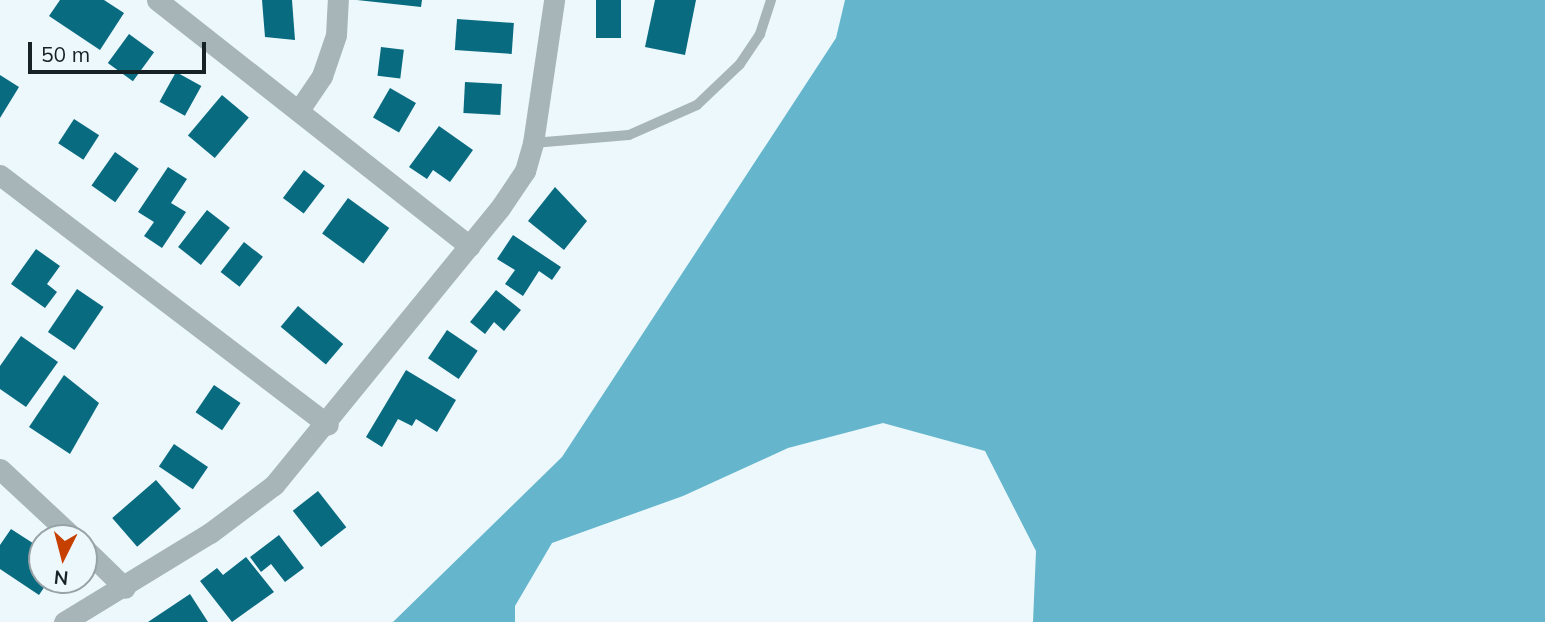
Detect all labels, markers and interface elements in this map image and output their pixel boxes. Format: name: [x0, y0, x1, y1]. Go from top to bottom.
scale bar: [32, 28, 210, 72]
text: 50 m: [41, 41, 90, 67]
north arrow: [28, 524, 98, 594]
text: N: [53, 565, 69, 591]

